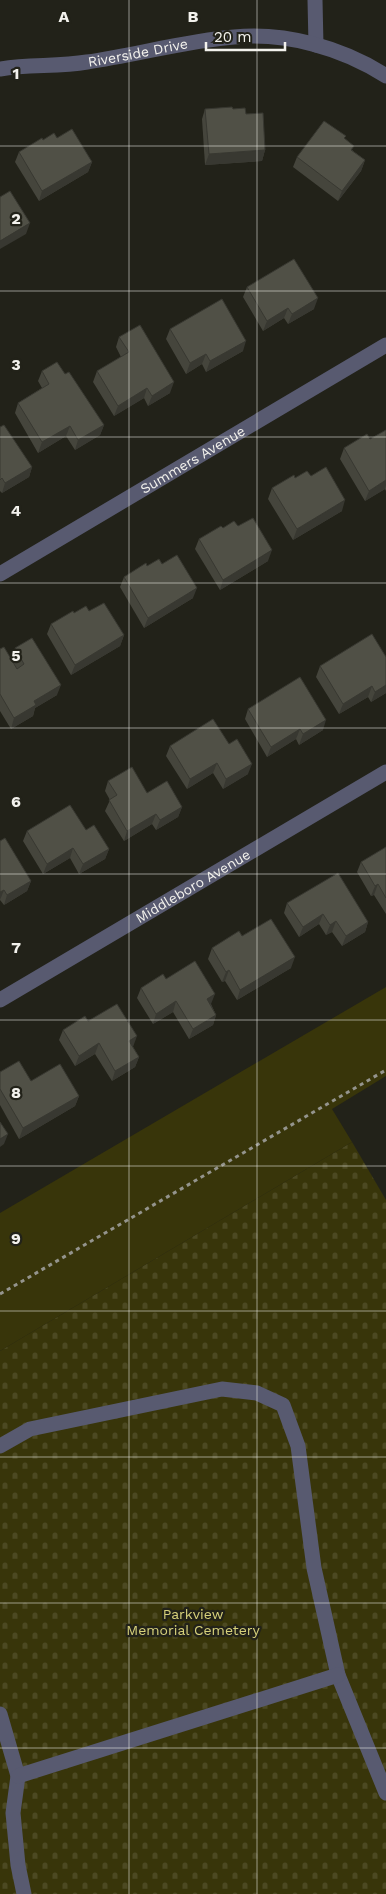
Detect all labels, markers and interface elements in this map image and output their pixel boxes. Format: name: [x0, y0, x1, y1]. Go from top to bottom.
text: A: [59, 7, 70, 26]
text: B: [188, 7, 199, 26]
scale bar: [206, 20, 285, 52]
text: 20 m: [214, 28, 252, 46]
street label: Riverside Drive: [87, 35, 189, 70]
text: 1: [13, 64, 19, 83]
text: 2: [11, 209, 21, 228]
text: 3: [11, 355, 21, 374]
street label: Summers Avenue: [137, 423, 248, 497]
text: 4: [11, 501, 21, 520]
text: 5: [11, 646, 21, 665]
text: 6: [11, 792, 21, 811]
street label: Middleboro Avenue: [133, 846, 253, 926]
text: 7: [11, 938, 21, 957]
text: 8: [11, 1083, 21, 1102]
text: 9: [11, 1229, 21, 1248]
park label: Parkview Memorial Cemetery: [126, 1606, 260, 1638]

